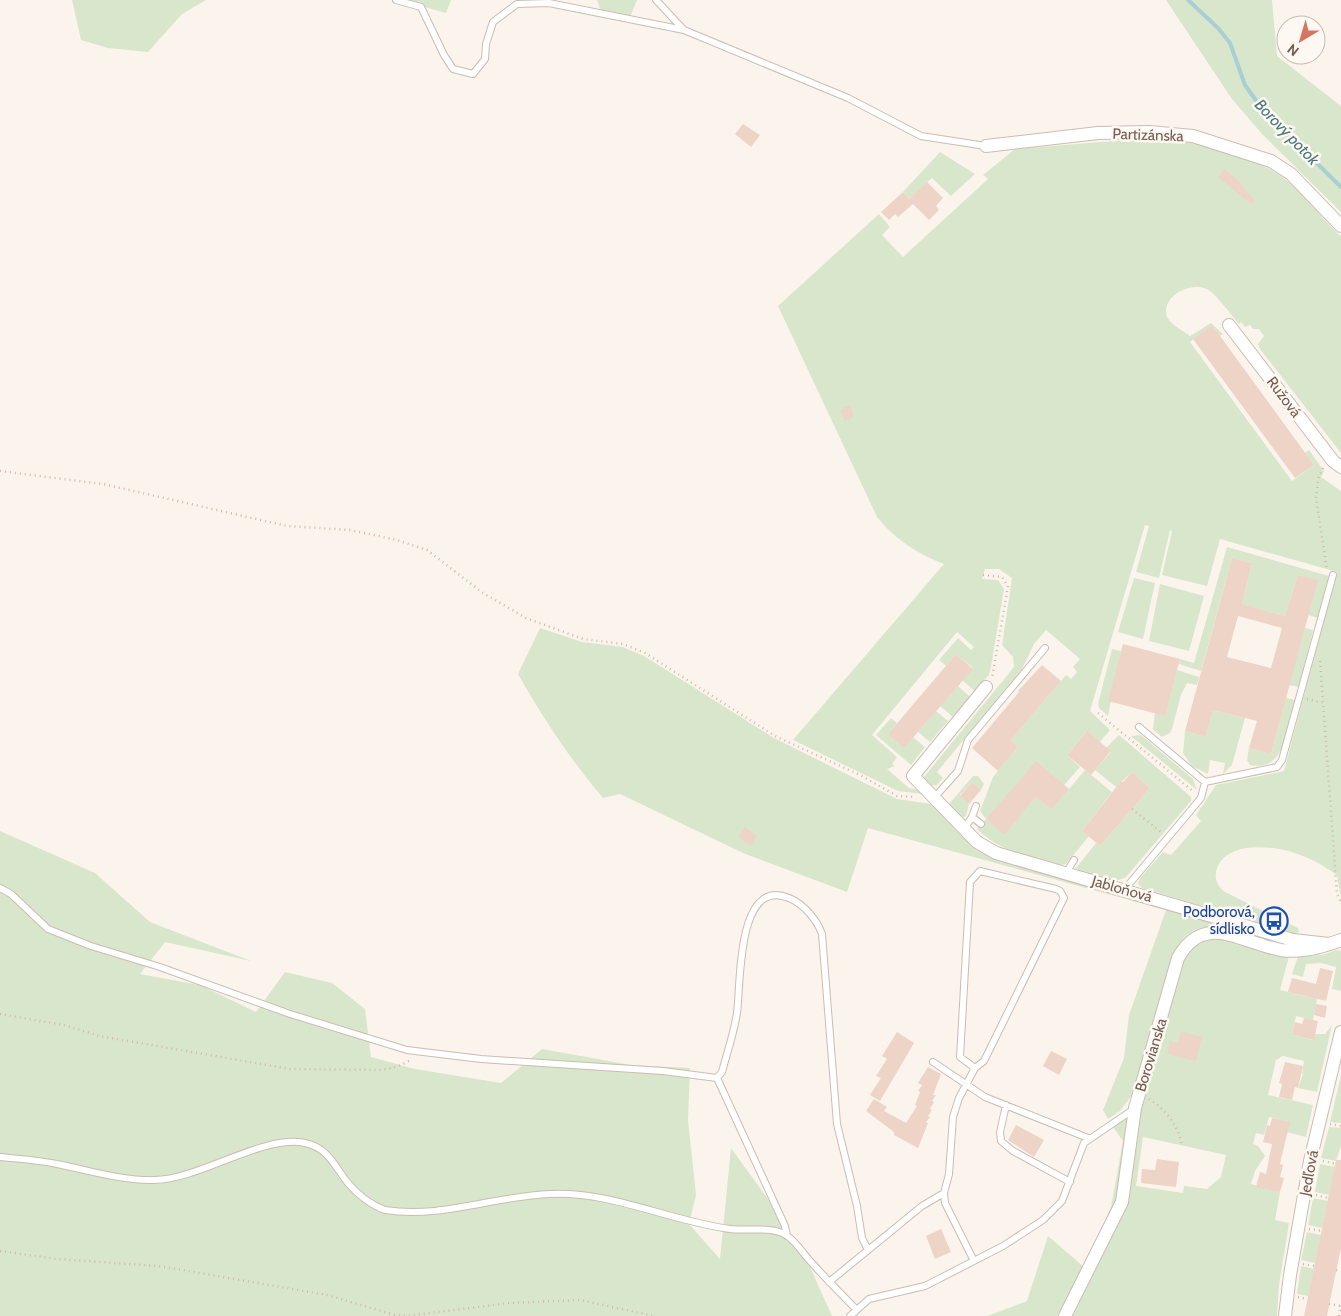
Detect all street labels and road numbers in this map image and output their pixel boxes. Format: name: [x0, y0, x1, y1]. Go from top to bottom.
street label: Partizánska: [1112, 125, 1185, 145]
street label: Ružová: [1263, 373, 1306, 422]
street label: Jabloňová: [1089, 872, 1155, 906]
street label: Borovianska: [1131, 1015, 1171, 1094]
street label: Jedľová: [1296, 1148, 1322, 1198]

